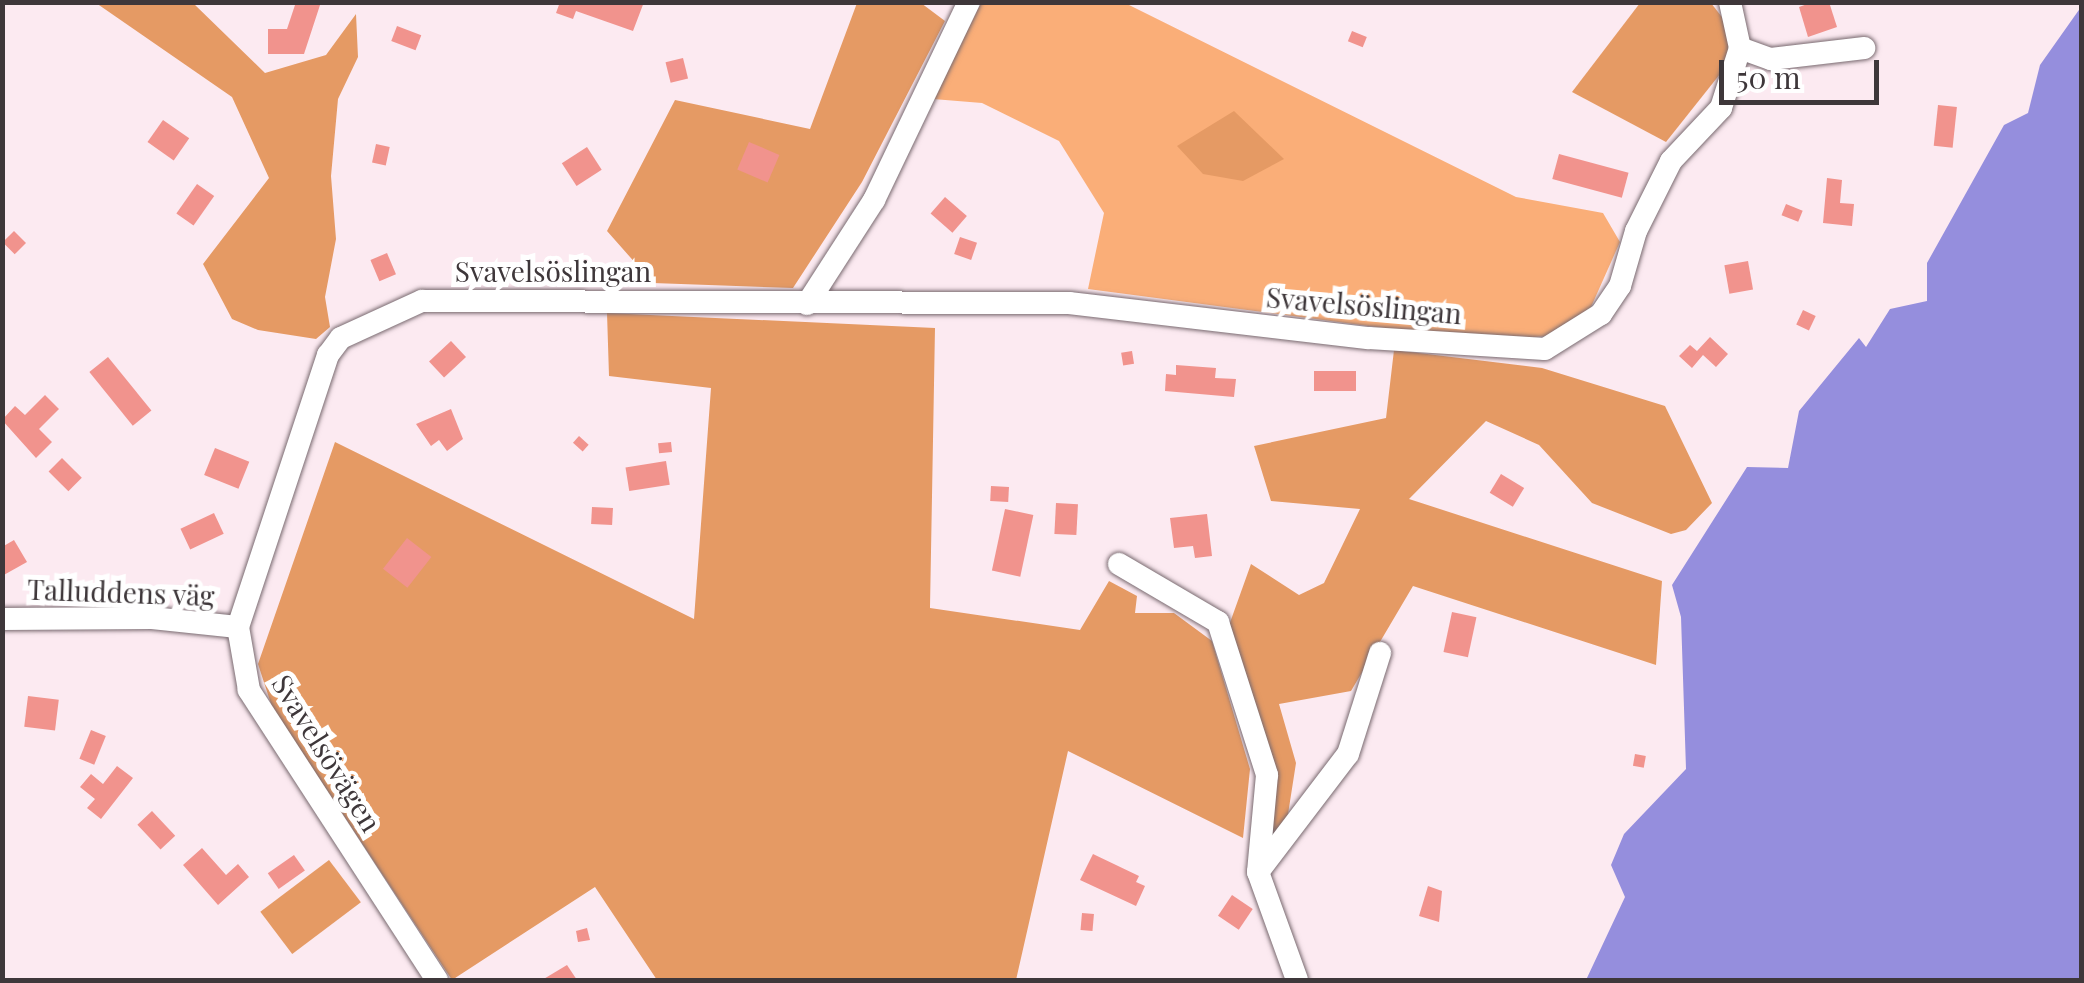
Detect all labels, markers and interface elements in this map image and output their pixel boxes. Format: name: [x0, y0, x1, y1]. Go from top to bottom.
scale bar: [1724, 40, 1884, 102]
text: 50 m: [1736, 57, 1801, 97]
street label: Svavelsöslingan: [455, 254, 651, 288]
street label: Svavelsöslingan: [1265, 280, 1463, 330]
street label: Talluddens väg: [26, 572, 216, 612]
street label: Svavelsövägen: [265, 668, 389, 838]

